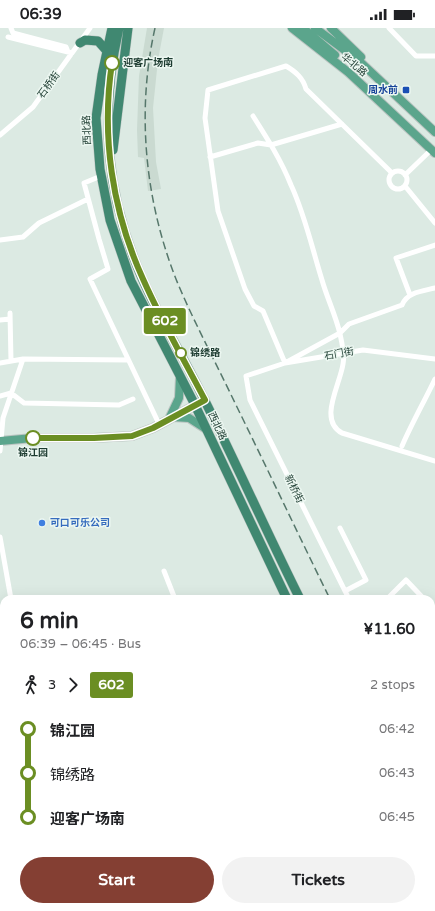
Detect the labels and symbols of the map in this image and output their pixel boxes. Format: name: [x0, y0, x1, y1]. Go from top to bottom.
street label: 华北路: [339, 51, 369, 79]
marker: 迎客广场南: [104, 55, 120, 71]
place label: 迎客广场南: [123, 57, 173, 69]
street label: 石桥街: [35, 69, 63, 101]
place label: 周水前: [368, 84, 398, 96]
marker: 周水前: [401, 85, 411, 95]
street label: 西北路: [80, 115, 94, 145]
line badge: 602: [142, 308, 188, 334]
street label: 石门街: [323, 345, 355, 363]
place label: 锦绣路: [190, 346, 221, 359]
marker: 锦绣路: [175, 347, 187, 359]
street label: 西北路: [205, 410, 229, 442]
marker: 锦江园: [25, 430, 41, 446]
place label: 锦江园: [18, 446, 48, 459]
street label: 新桥街: [282, 473, 306, 505]
place label: 可口可乐公司: [50, 517, 110, 529]
marker: 可口可乐公司: [37, 518, 47, 528]

